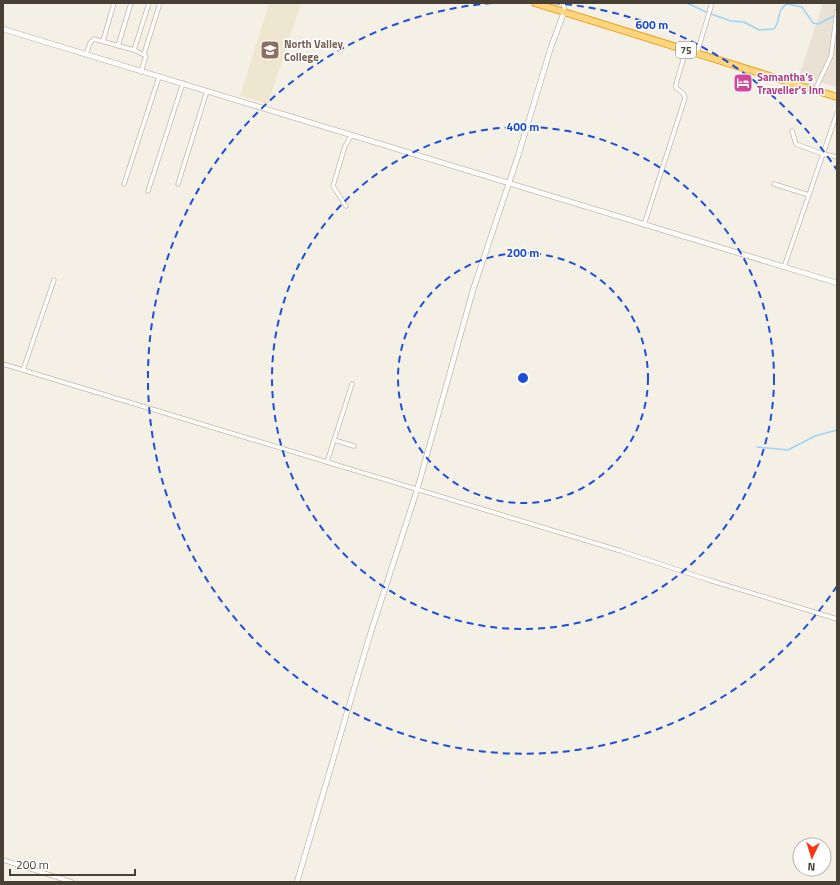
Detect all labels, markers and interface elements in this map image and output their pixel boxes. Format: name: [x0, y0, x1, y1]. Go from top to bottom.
text: 600 m: [636, 15, 668, 34]
place label: North Valley College: [284, 36, 343, 65]
school or university icon: North Valley College: [259, 39, 281, 61]
road number: 75: [676, 42, 696, 58]
place label: Samantha's Traveller's Inn: [757, 69, 824, 98]
hotel icon: Samantha's Traveller's Inn: [732, 72, 754, 94]
text: 400 m: [507, 117, 539, 136]
text: 200 m: [507, 243, 539, 262]
centre of rings: [516, 371, 530, 385]
north arrow: [792, 837, 832, 877]
scale bar: [10, 851, 135, 877]
text: 200 m: [16, 855, 49, 874]
text: N: [807, 859, 816, 875]

